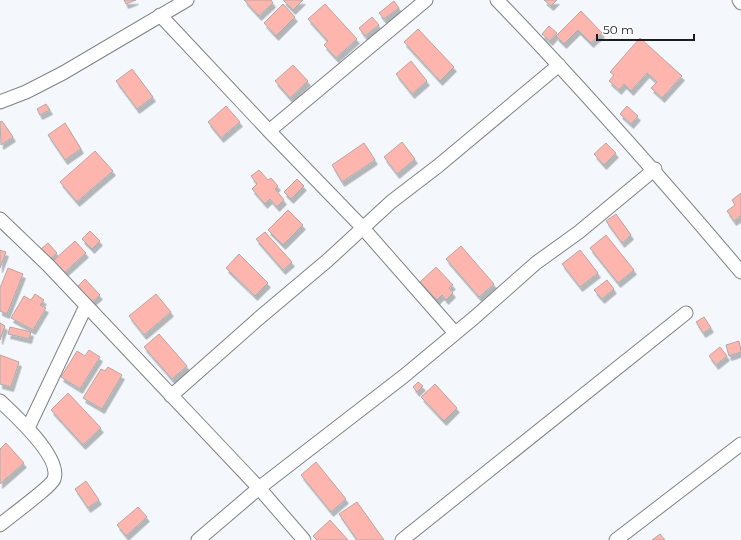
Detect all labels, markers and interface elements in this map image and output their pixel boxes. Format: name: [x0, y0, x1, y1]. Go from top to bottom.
scale bar: [597, 16, 694, 42]
text: 50 m: [603, 22, 634, 37]

